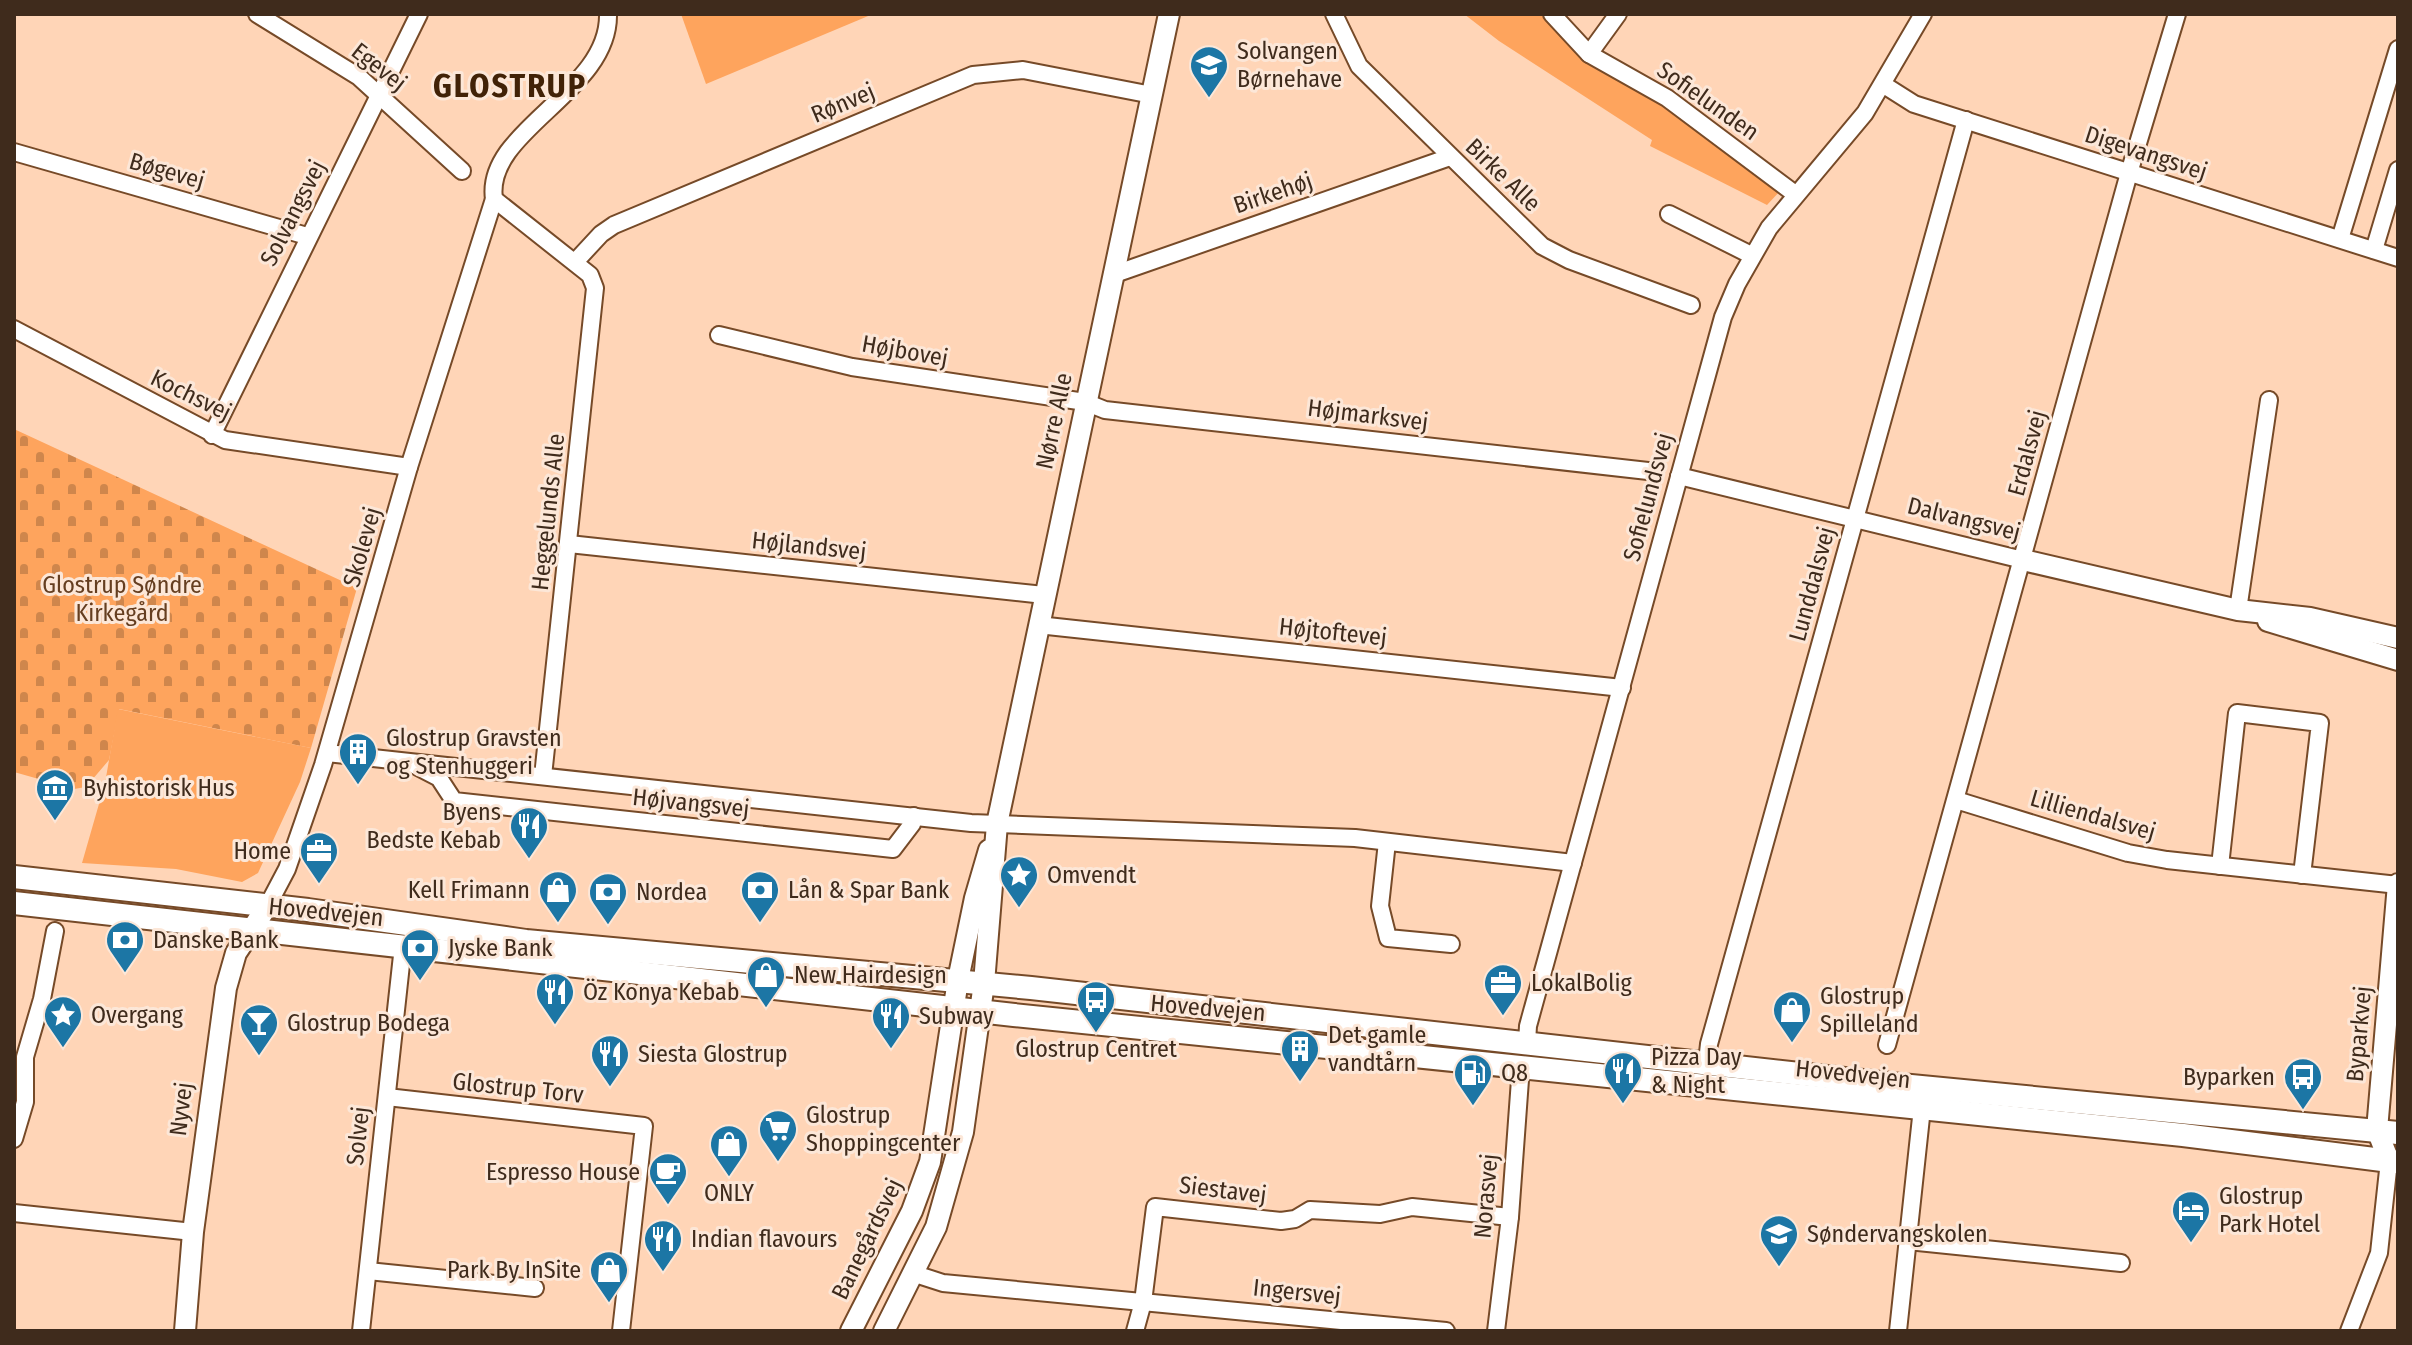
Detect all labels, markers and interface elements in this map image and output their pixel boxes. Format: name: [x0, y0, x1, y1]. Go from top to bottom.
street label: Egevej: [346, 37, 412, 97]
place label: Solvangen Børnehave: [1237, 37, 1342, 93]
school or university icon: Solvangen Børnehave: [1188, 44, 1230, 99]
street label: Sofielunden: [1652, 56, 1764, 146]
district label: GLOSTRUP: [433, 67, 587, 105]
street label: Rønvej: [807, 77, 879, 129]
street label: Digevangsvej: [2081, 120, 2211, 186]
street label: Birke Alle: [1460, 133, 1546, 217]
street label: Bøgevej: [126, 147, 208, 195]
street label: Solvangsvej: [254, 155, 332, 271]
street label: Birkehøj: [1230, 166, 1316, 220]
street label: Højbovej: [860, 330, 950, 372]
street label: Kochsvej: [146, 363, 236, 427]
street label: Nørre Alle: [1030, 370, 1078, 472]
street label: Højmarksvej: [1306, 394, 1430, 436]
street label: Erdalsvej: [2002, 407, 2052, 499]
street label: Sofielundsvej: [1617, 430, 1679, 564]
street label: Heggelunds Alle: [526, 432, 570, 592]
street label: Dalvangsvej: [1905, 491, 2023, 547]
street label: Skolevej: [337, 504, 387, 590]
street label: Lunddalsvej: [1783, 524, 1841, 644]
street label: Højlandsvej: [750, 526, 868, 566]
park label: Glostrup Søndre Kirkegård: [42, 571, 202, 627]
street label: Højtoftevej: [1278, 612, 1388, 652]
place label: Glostrup Gravsten og Stenhuggeri: [386, 724, 562, 780]
building icon: Glostrup Gravsten og Stenhuggeri: [337, 731, 379, 786]
museum icon: Byhistorisk Hus: [34, 767, 76, 822]
place label: Byhistorisk Hus: [83, 774, 235, 802]
street label: Højvangsvej: [631, 783, 751, 823]
street label: Lilliendalsvej: [2027, 784, 2159, 846]
place label: Byens Bedste Kebab: [367, 798, 501, 854]
restaurant icon: Byens Bedste Kebab: [508, 805, 550, 860]
office icon: Home: [298, 830, 340, 885]
place label: Home: [234, 837, 291, 865]
place icon: Omvendt: [998, 854, 1040, 909]
place label: Omvendt: [1047, 861, 1136, 889]
shop icon: Kell Frimann: [537, 869, 579, 924]
bank icon: Lån & Spar Bank: [739, 869, 781, 924]
bank icon: Nordea: [587, 871, 629, 926]
place label: Kell Frimann: [408, 876, 530, 904]
place label: Lån & Spar Bank: [788, 876, 950, 904]
place label: Nordea: [636, 878, 707, 906]
street label: Hovedvejen: [267, 892, 385, 932]
bank icon: Danske Bank: [104, 919, 146, 974]
place label: Danske Bank: [153, 926, 279, 954]
bank icon: Jyske Bank: [399, 927, 441, 982]
place label: Jyske Bank: [448, 934, 553, 962]
shop icon: New Hairdesign: [745, 954, 787, 1009]
place label: New Hairdesign: [794, 961, 947, 989]
office icon: LokalBolig: [1482, 962, 1524, 1017]
place label: LokalBolig: [1531, 969, 1633, 997]
restaurant icon: Öz Konya Kebab: [534, 971, 576, 1026]
place label: Öz Konya Kebab: [583, 978, 739, 1006]
bus stop icon: Glostrup Centret: [1075, 979, 1117, 1034]
place label: Glostrup Spilleland: [1820, 982, 1919, 1038]
street label: Byparkvej: [2341, 985, 2377, 1083]
street label: Hovedvejen: [1149, 989, 1267, 1027]
shop icon: Glostrup Spilleland: [1771, 989, 1813, 1044]
place icon: Overgang: [42, 994, 84, 1049]
restaurant icon: Subway: [870, 995, 912, 1050]
place label: Overgang: [91, 1001, 184, 1029]
bar icon: Glostrup Bodega: [238, 1002, 280, 1057]
place label: Subway: [919, 1002, 994, 1030]
place label: Glostrup Bodega: [287, 1009, 450, 1037]
place label: Det gamle vandtårn: [1328, 1021, 1426, 1077]
building icon: Det gamle vandtårn: [1279, 1028, 1321, 1083]
restaurant icon: Siesta Glostrup: [589, 1033, 631, 1088]
place label: Glostrup Centret: [1015, 1035, 1177, 1063]
place label: Siesta Glostrup: [638, 1040, 788, 1068]
place label: Pizza Day & Night: [1651, 1043, 1742, 1099]
restaurant icon: Pizza Day & Night: [1602, 1050, 1644, 1105]
fuel station icon: Q8: [1452, 1052, 1494, 1107]
street label: Hovedvejen: [1794, 1054, 1912, 1094]
bus stop icon: Byparken: [2282, 1056, 2324, 1111]
place label: Q8: [1501, 1059, 1528, 1087]
place label: Byparken: [2183, 1063, 2275, 1091]
street label: Glostrup Torv: [451, 1067, 585, 1109]
street label: Nyvej: [164, 1081, 198, 1137]
place label: Glostrup Shoppingcenter: [806, 1101, 961, 1157]
street label: Solvej: [341, 1105, 375, 1167]
supermarket icon: Glostrup Shoppingcenter: [757, 1108, 799, 1163]
shop icon: ONLY: [708, 1123, 750, 1178]
cafe icon: Espresso House: [647, 1151, 689, 1206]
street label: Norasvej: [1468, 1153, 1504, 1239]
place label: Espresso House: [486, 1158, 640, 1186]
street label: Siestavej: [1178, 1171, 1268, 1209]
street label: Banegårdsvej: [826, 1174, 908, 1304]
place label: ONLY: [704, 1179, 754, 1207]
place label: Glostrup Park Hotel: [2219, 1182, 2320, 1238]
hotel icon: Glostrup Park Hotel: [2170, 1189, 2212, 1244]
school or university icon: Søndervangskolen: [1758, 1213, 1800, 1268]
restaurant icon: Indian flavours: [642, 1218, 684, 1273]
place label: Søndervangskolen: [1807, 1220, 1988, 1248]
place label: Indian flavours: [691, 1225, 837, 1253]
shop icon: Park By InSite: [588, 1249, 630, 1304]
place label: Park By InSite: [447, 1256, 581, 1284]
street label: Ingersvej: [1252, 1273, 1342, 1311]

